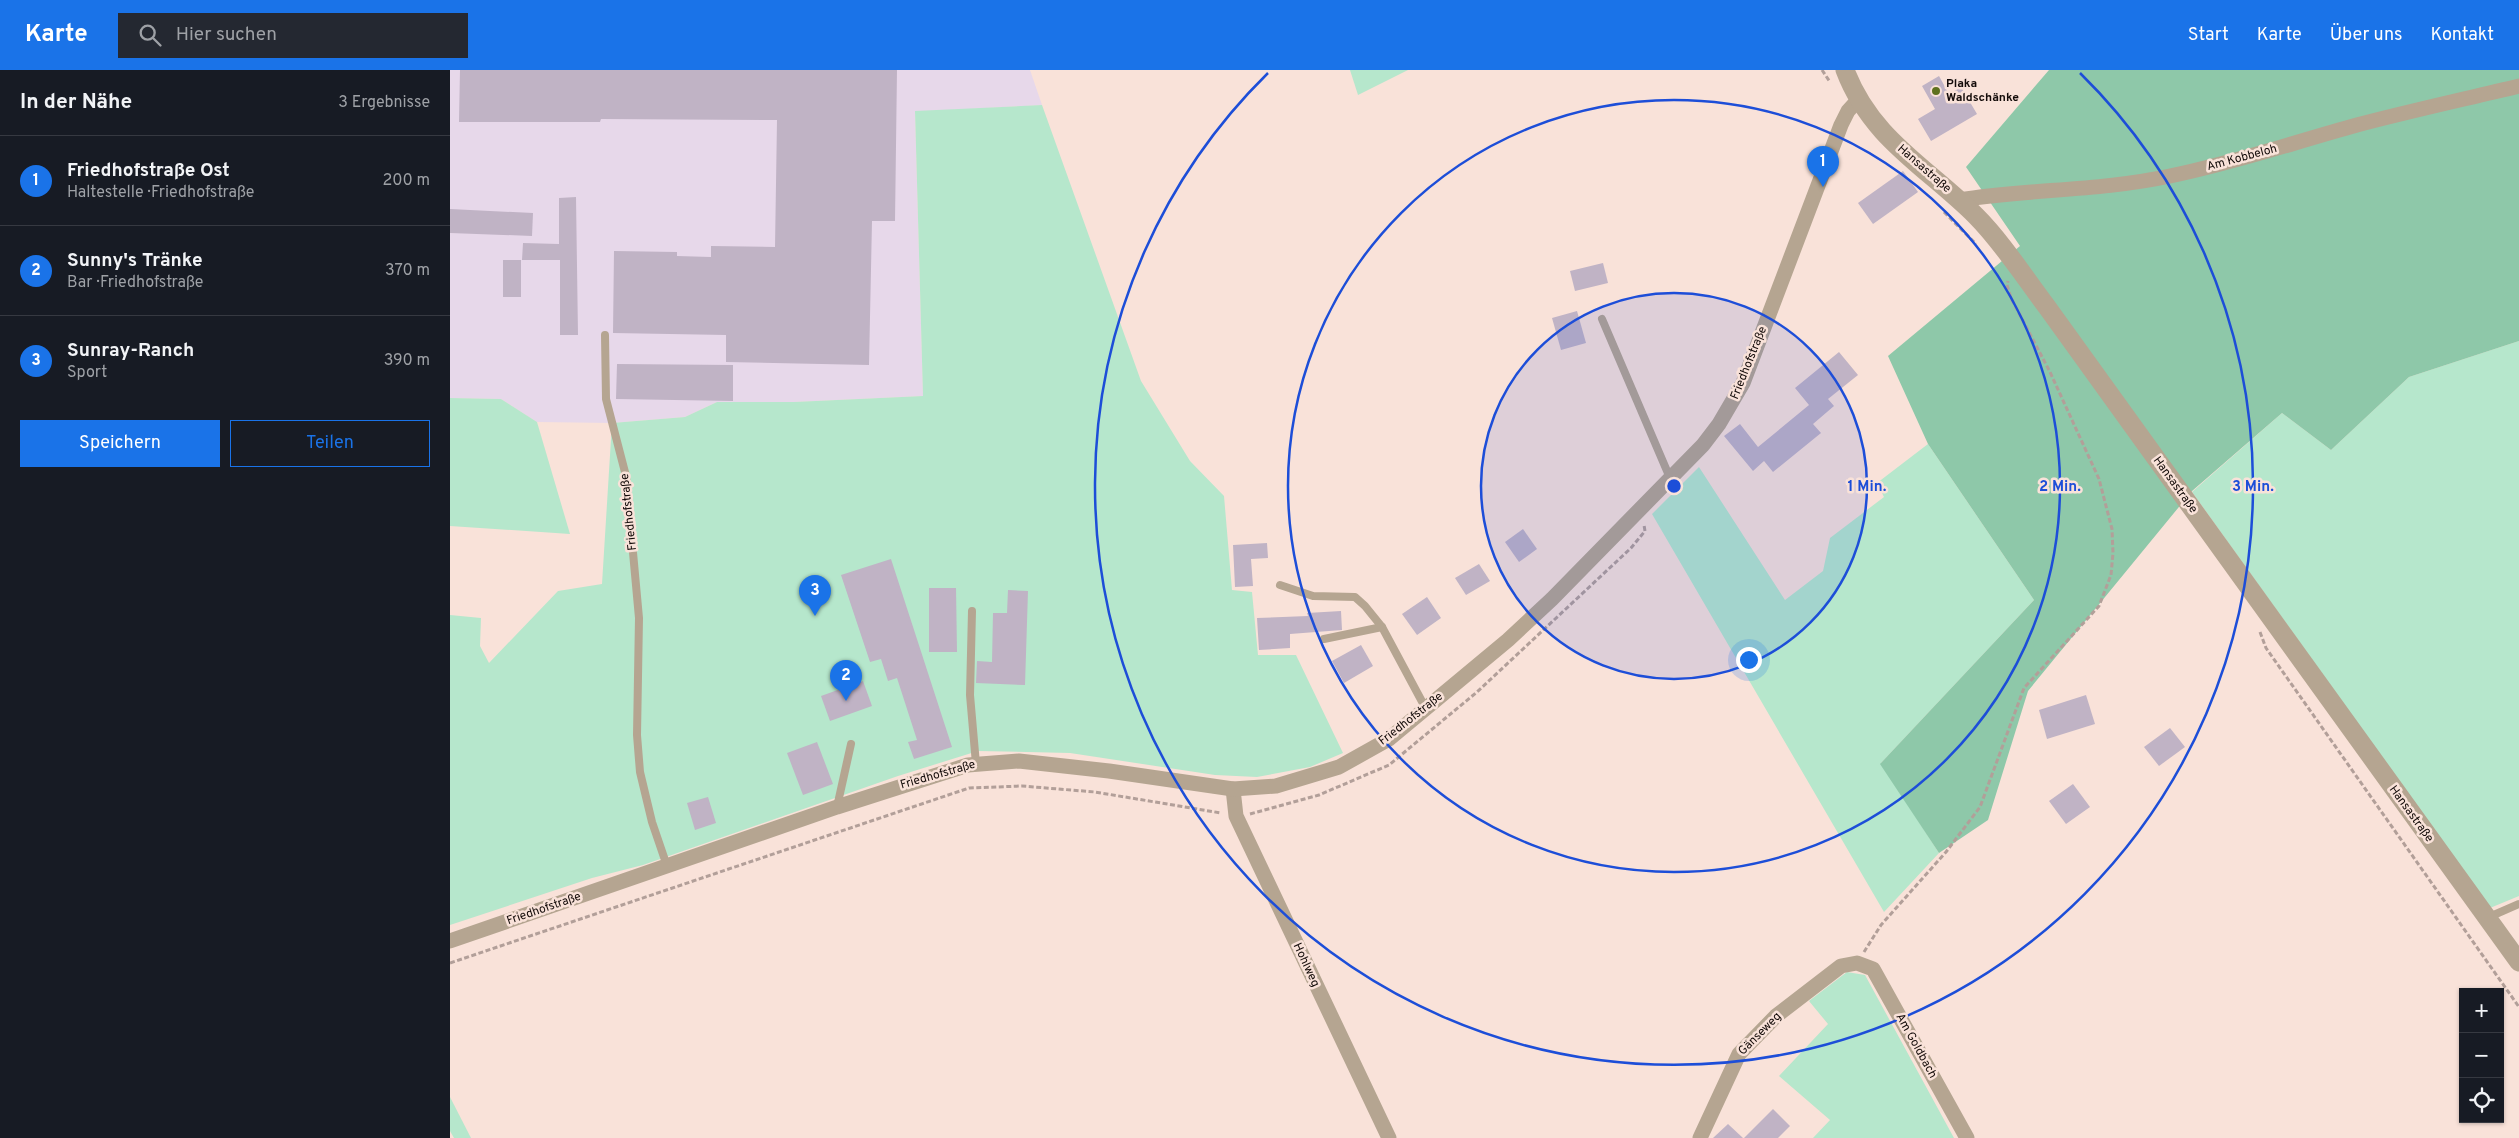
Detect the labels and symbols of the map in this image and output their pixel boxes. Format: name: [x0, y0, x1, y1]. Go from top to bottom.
place label: Plaka Waldschänke: [1946, 76, 2019, 106]
marker: Plaka Waldschänke: [1930, 85, 1942, 97]
street label: Hansastraße: [1894, 141, 1954, 197]
street label: Am Kobbeloh: [2205, 141, 2279, 175]
pin: 1: [1807, 146, 1839, 187]
street label: Friedhofstraße: [1727, 324, 1771, 402]
street label: Hansastraße: [2149, 453, 2201, 517]
street label: Friedhofstraße: [617, 473, 641, 551]
centre of rings: [1665, 477, 1683, 495]
text: 1 Min.: [1848, 478, 1887, 497]
text: 2 Min.: [2039, 478, 2081, 497]
text: 3 Min.: [2232, 478, 2274, 497]
pin: 3: [799, 575, 831, 616]
your location: [1736, 647, 1762, 673]
pin: 2: [830, 660, 862, 701]
street label: Friedhofstraße: [1376, 689, 1446, 749]
street label: Friedhofstraße: [899, 757, 977, 793]
street label: Hansastraße: [2385, 782, 2437, 846]
street label: Friedhofstraße: [505, 889, 583, 929]
street label: Hohlweg: [1289, 940, 1323, 990]
street label: Gänseweg: [1735, 1009, 1785, 1059]
street label: Am Goldbach: [1892, 1011, 1940, 1081]

